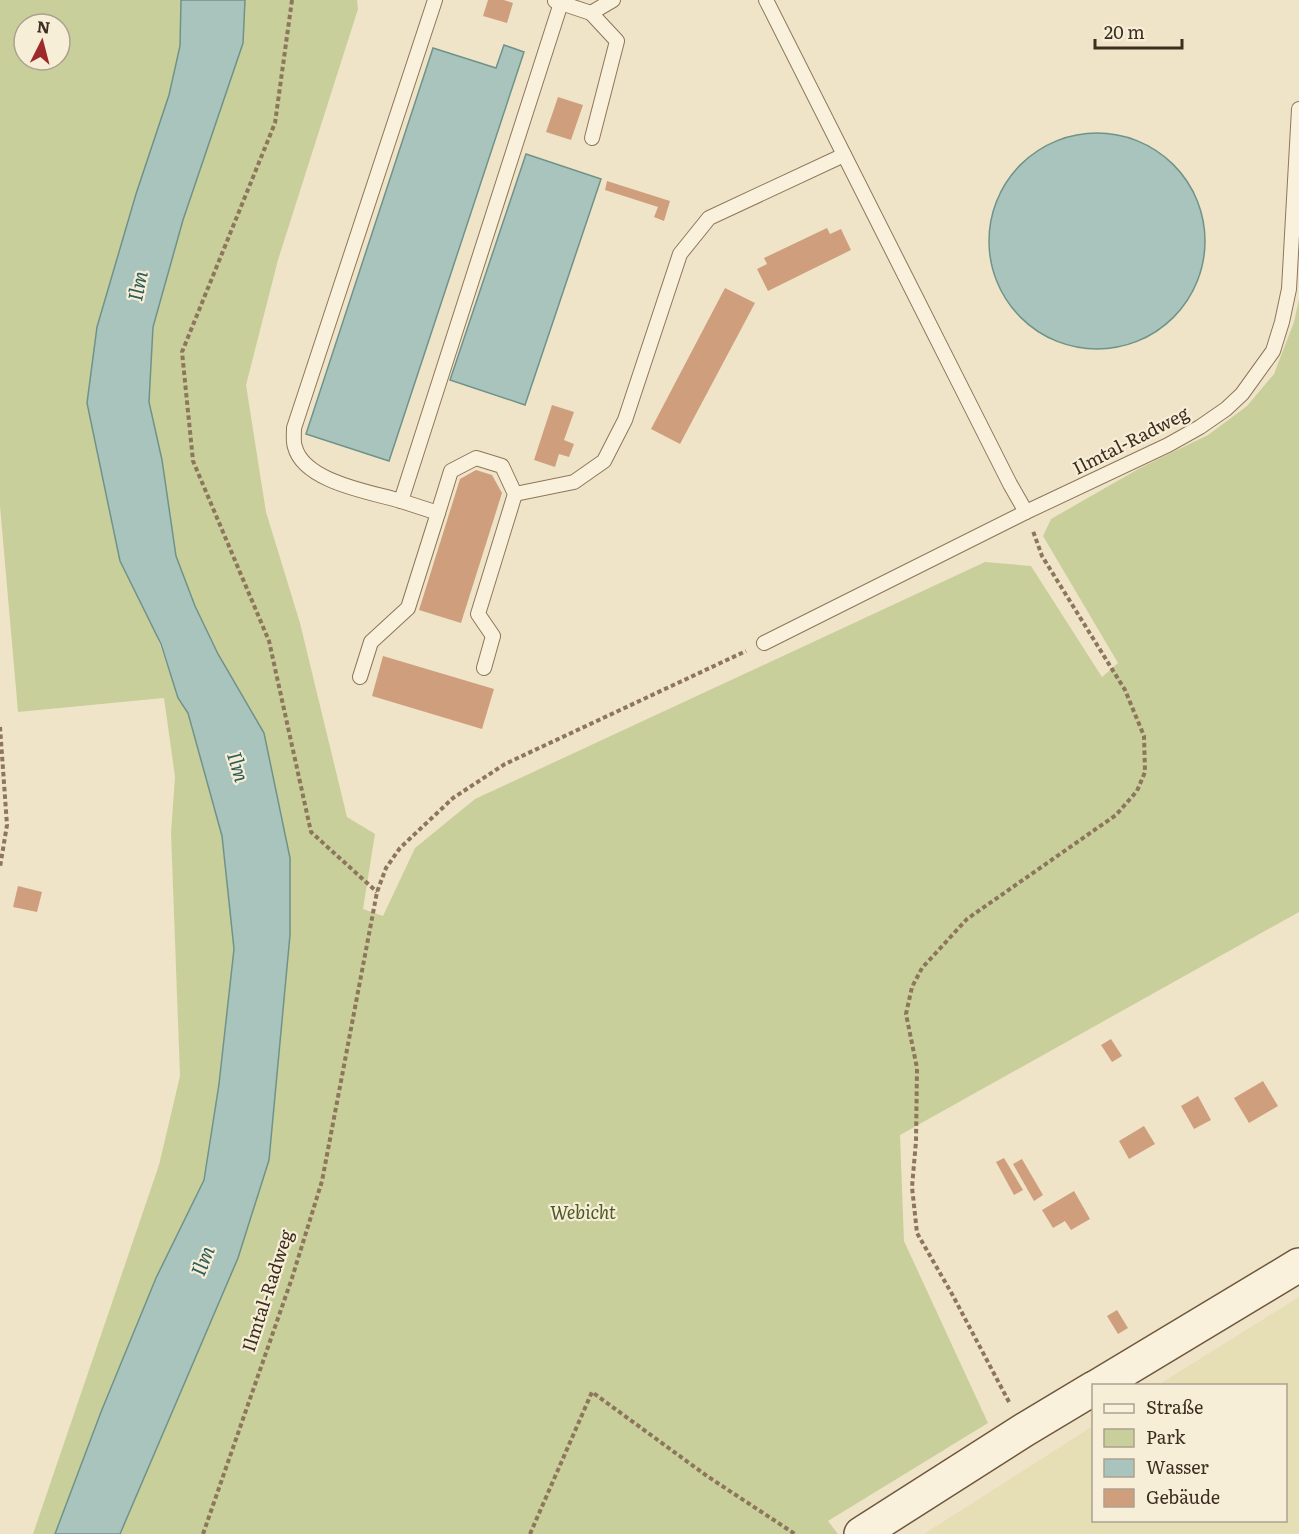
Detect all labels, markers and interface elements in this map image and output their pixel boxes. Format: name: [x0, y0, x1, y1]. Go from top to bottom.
north arrow: [12, 12, 72, 72]
scale bar: [1095, 12, 1182, 50]
text: N: [36, 13, 52, 39]
text: 20 m: [1104, 18, 1145, 45]
water label: Ilm: [118, 267, 154, 304]
street label: Ilmtal-Radweg: [1068, 398, 1194, 481]
water label: Ilm: [221, 748, 259, 786]
park label: Webicht: [550, 1198, 616, 1225]
street label: Ilmtal-Radweg: [234, 1225, 299, 1355]
water label: Ilm: [182, 1240, 221, 1280]
legend: [1092, 1384, 1287, 1522]
text: Straße: [1146, 1393, 1203, 1420]
text: Park: [1146, 1423, 1187, 1450]
text: Wasser: [1146, 1453, 1209, 1480]
text: Gebäude: [1146, 1483, 1220, 1510]

